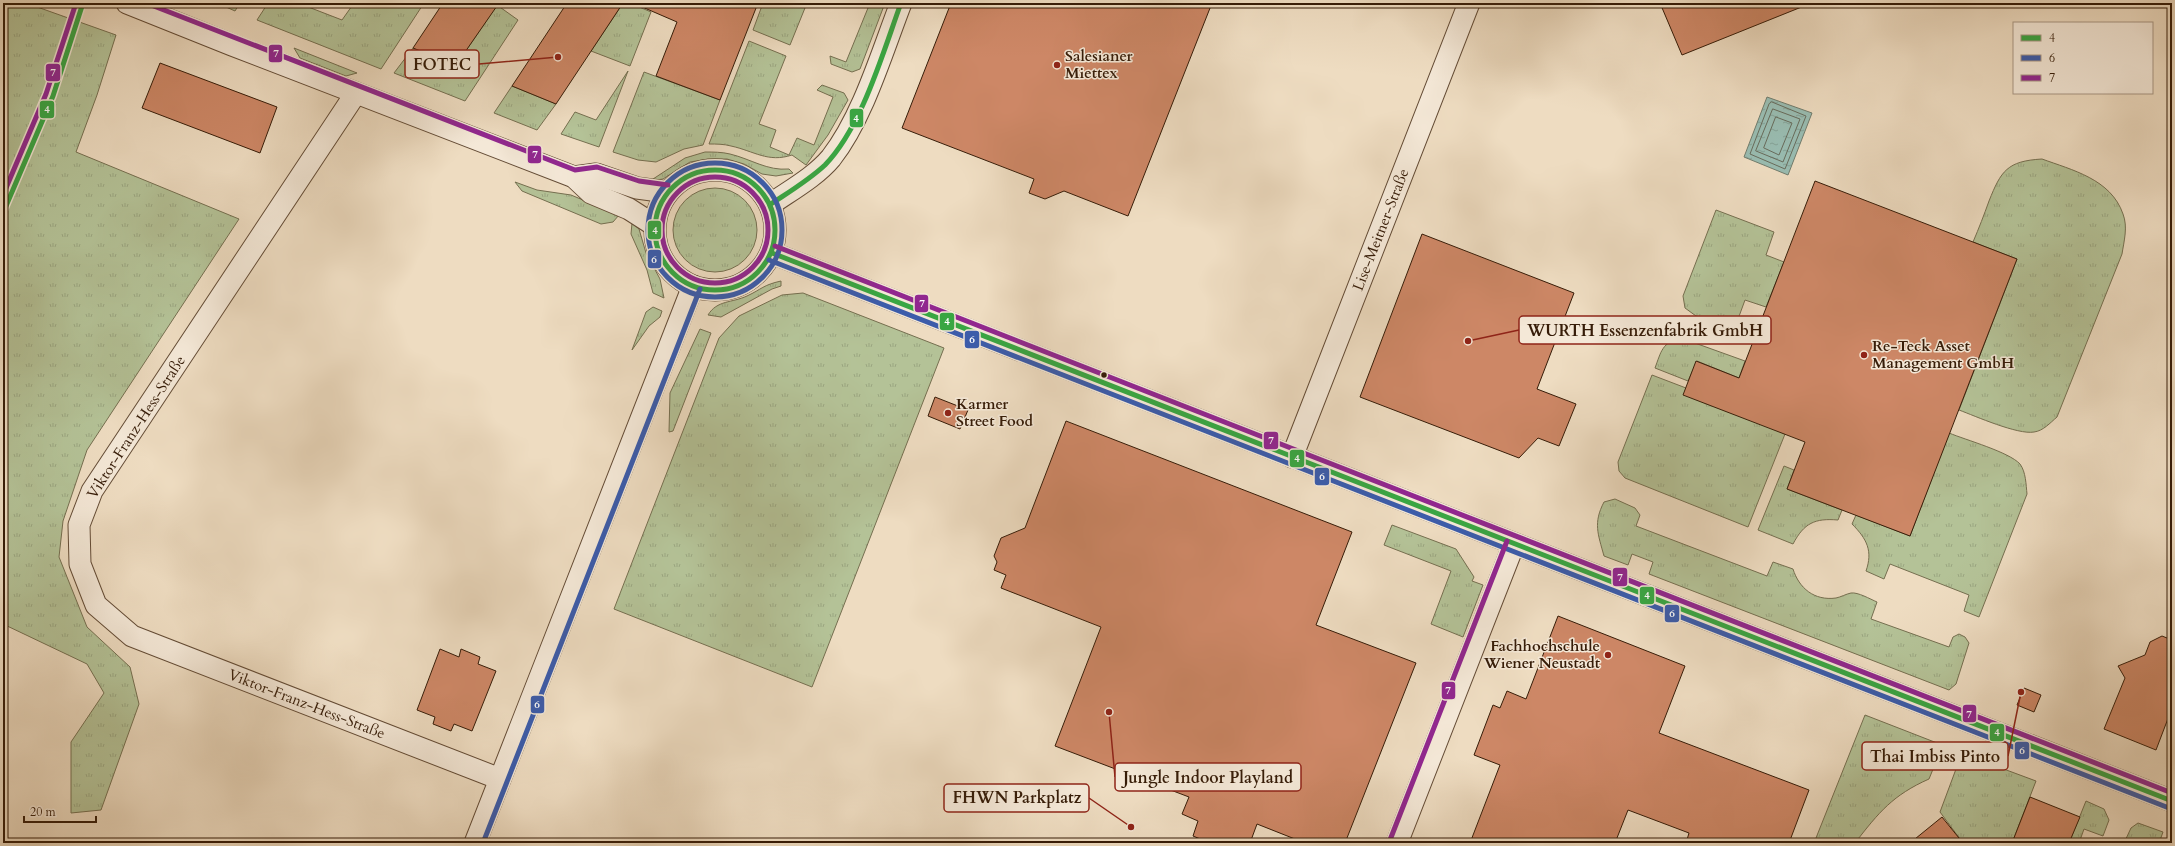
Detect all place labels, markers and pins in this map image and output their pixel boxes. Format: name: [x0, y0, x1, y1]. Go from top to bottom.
place label: Salesianer Miettex: [1065, 46, 1133, 83]
callout: FOTEC: [405, 50, 479, 78]
marker: Salesianer Miettex: [1052, 60, 1062, 70]
callout: WURTH Essenzenfabrik GmbH: [1519, 316, 1771, 344]
place label: Re-Teck Asset Management GmbH: [1872, 336, 2014, 373]
marker: Re-Teck Asset Management GmbH: [1859, 350, 1869, 360]
unlabelled marker: [1099, 370, 1109, 380]
place label: Karmer Street Food: [956, 394, 1034, 431]
marker: Karmer Street Food: [943, 408, 953, 418]
place label: Fachhochschule Wiener Neustadt: [1483, 636, 1601, 673]
marker: Fachhochschule Wiener Neustadt: [1603, 650, 1613, 660]
callout: Thai Imbiss Pinto: [1862, 742, 2008, 770]
callout: Jungle Indoor Playland: [1115, 763, 1301, 791]
callout: FHWN Parkplatz: [944, 784, 1089, 812]

